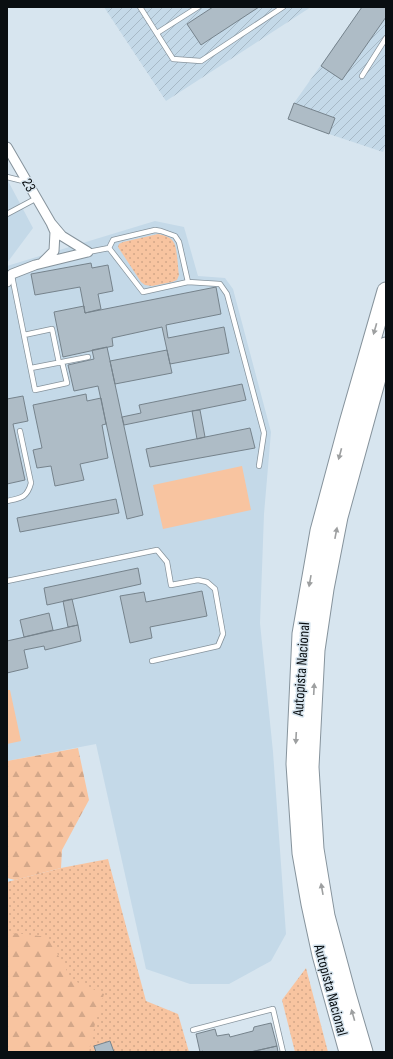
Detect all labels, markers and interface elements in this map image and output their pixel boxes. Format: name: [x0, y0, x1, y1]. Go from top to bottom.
street label: 23: [17, 175, 40, 195]
one-way arrow: [371, 323, 377, 335]
one-way arrow: [337, 448, 343, 460]
one-way arrow: [333, 527, 339, 539]
one-way arrow: [307, 574, 313, 587]
street label: Autopista Nacional: [289, 622, 314, 718]
one-way arrow: [311, 682, 317, 695]
one-way arrow: [293, 732, 300, 744]
one-way arrow: [319, 882, 325, 895]
street label: Autopista Nacional: [309, 941, 352, 1038]
one-way arrow: [350, 1008, 356, 1020]

